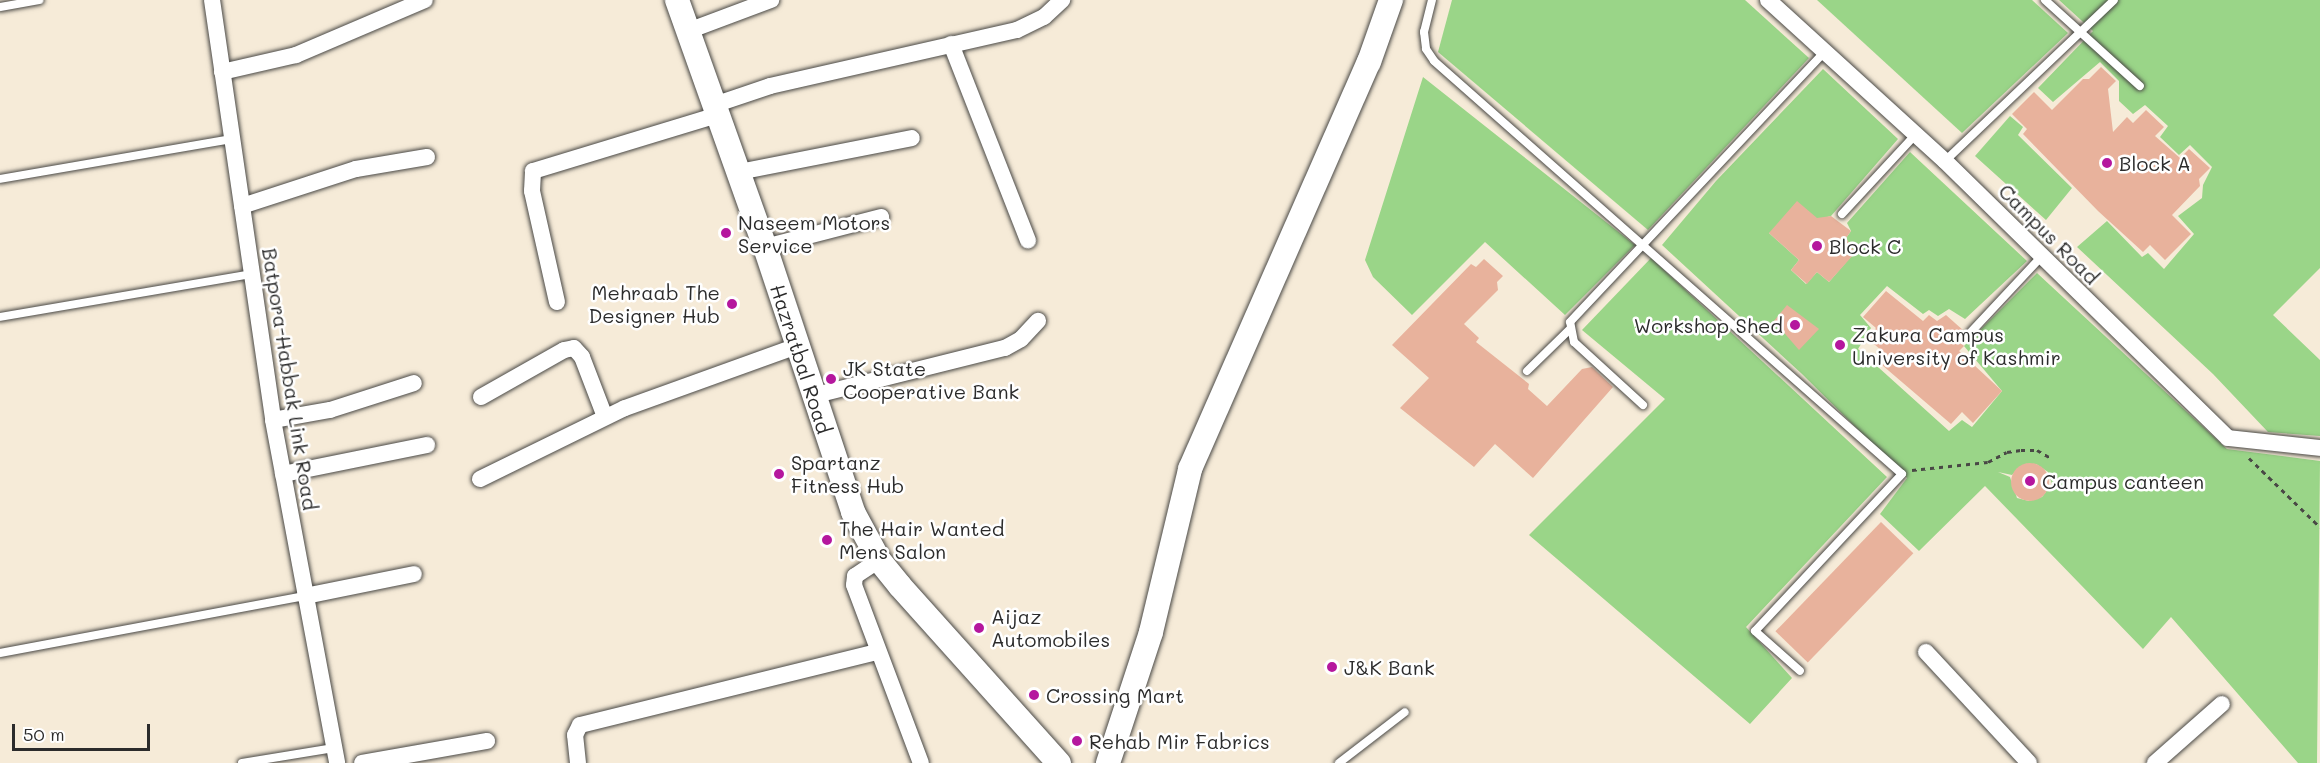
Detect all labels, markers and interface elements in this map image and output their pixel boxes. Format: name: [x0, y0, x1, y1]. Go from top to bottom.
place label: Block A: [2119, 151, 2191, 175]
marker: Block A: [2100, 156, 2114, 170]
street label: Campus Road: [1994, 179, 2104, 289]
place label: Naseem Motors Service: [738, 210, 890, 257]
marker: Naseem Motors Service: [719, 226, 733, 240]
place label: Block C: [1829, 234, 1901, 258]
marker: Block C: [1810, 239, 1824, 253]
street label: Batpora-Habbak Link Road: [257, 246, 323, 512]
place label: Mehraab The Designer Hub: [589, 280, 720, 327]
street label: Hazratbal Road: [766, 281, 836, 437]
marker: Mehraab The Designer Hub: [725, 297, 739, 311]
place label: Workshop Shed: [1634, 313, 1783, 337]
marker: Workshop Shed: [1788, 318, 1802, 332]
place label: Zakura Campus University of Kashmir: [1852, 322, 2061, 369]
marker: Zakura Campus University of Kashmir: [1833, 338, 1847, 352]
place label: JK State Cooperative Bank: [843, 356, 1019, 403]
marker: JK State Cooperative Bank: [824, 372, 838, 386]
place label: Spartanz Fitness Hub: [791, 450, 904, 497]
marker: Spartanz Fitness Hub: [772, 467, 786, 481]
place label: Campus canteen: [2042, 469, 2204, 493]
marker: Campus canteen: [2023, 474, 2037, 488]
place label: The Hair Wanted Mens Salon: [839, 516, 1004, 563]
marker: The Hair Wanted Mens Salon: [820, 533, 834, 547]
place label: Aijaz Automobiles: [991, 604, 1110, 651]
marker: Aijaz Automobiles: [972, 621, 986, 635]
place label: J&K Bank: [1344, 655, 1435, 679]
marker: J&K Bank: [1325, 660, 1339, 674]
place label: Crossing Mart: [1046, 683, 1184, 707]
marker: Crossing Mart: [1027, 688, 1041, 702]
scale bar: [15, 712, 153, 750]
text: 50 m: [23, 722, 65, 746]
place label: Rehab Mir Fabrics: [1089, 729, 1270, 753]
marker: Rehab Mir Fabrics: [1070, 734, 1084, 748]

